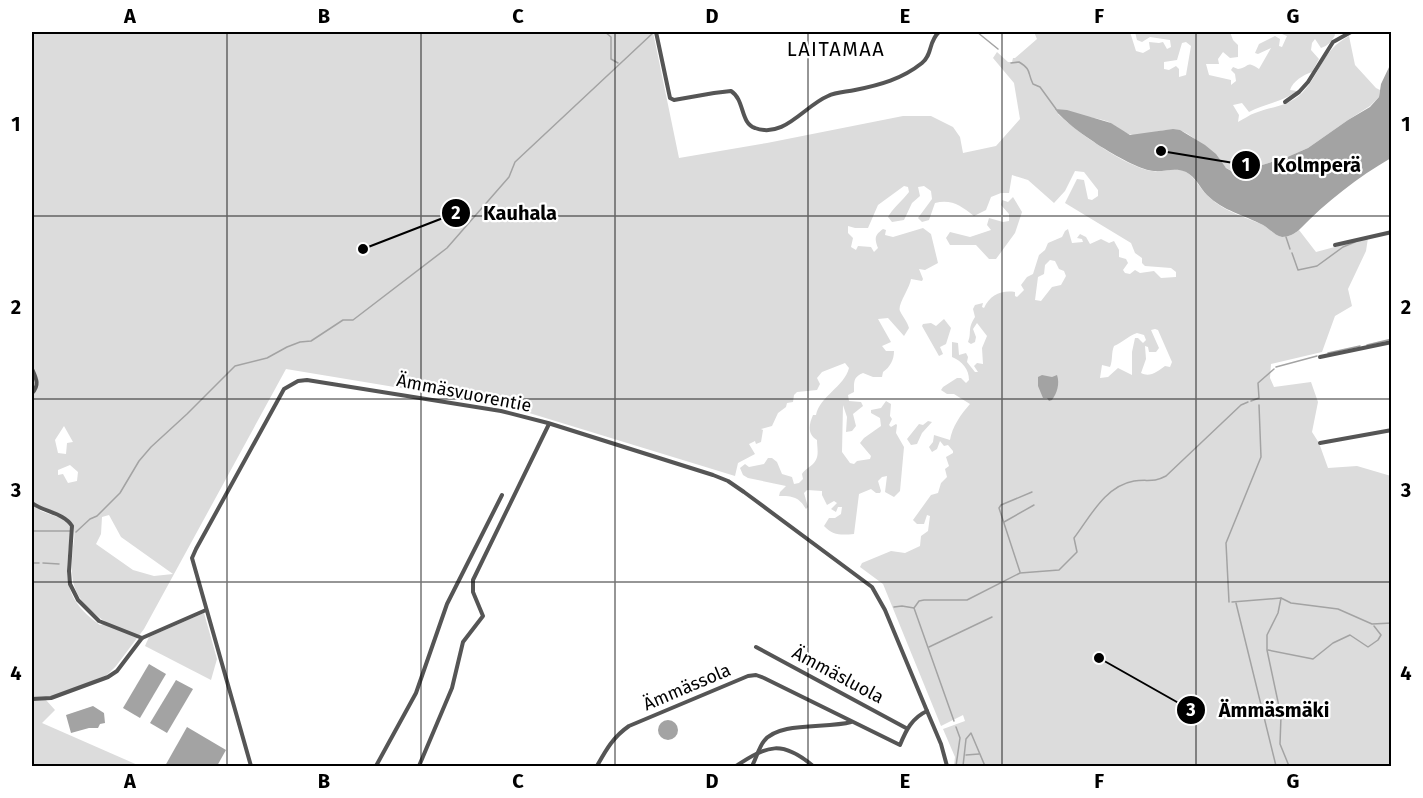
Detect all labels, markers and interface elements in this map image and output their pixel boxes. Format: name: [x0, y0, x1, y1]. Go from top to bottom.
text: A: [123, 4, 137, 28]
text: B: [318, 4, 330, 28]
text: C: [512, 4, 524, 28]
text: D: [705, 4, 719, 28]
text: E: [900, 4, 910, 28]
text: F: [1094, 4, 1104, 28]
text: G: [1287, 4, 1299, 28]
district label: LAITAMAA: [787, 37, 885, 61]
text: 1: [11, 112, 21, 136]
text: 1: [1401, 112, 1411, 136]
callout: Kolmperä: [1231, 146, 1373, 184]
text: Kolmperä: [1273, 153, 1361, 177]
text: 1: [1242, 154, 1250, 176]
callout: Kauhala: [441, 194, 569, 232]
text: Kauhala: [483, 201, 557, 225]
text: 2: [451, 202, 461, 224]
text: 2: [11, 295, 21, 319]
text: 2: [1401, 295, 1411, 319]
street label: Ämmäsvuorentie: [395, 369, 533, 417]
text: 3: [10, 478, 21, 502]
text: 3: [1400, 478, 1411, 502]
street label: Ämmäsluola: [789, 642, 887, 708]
street label: Ämmässola: [640, 659, 734, 715]
text: 4: [10, 661, 22, 685]
text: 4: [1400, 661, 1412, 685]
callout: Ämmäsmäki: [1176, 691, 1341, 729]
text: Ämmäsmäki: [1218, 698, 1329, 722]
text: 3: [1185, 699, 1196, 721]
text: A: [123, 769, 137, 793]
text: B: [318, 769, 330, 793]
text: C: [512, 769, 524, 793]
text: D: [705, 769, 719, 793]
text: E: [900, 769, 910, 793]
text: F: [1094, 769, 1104, 793]
text: G: [1287, 769, 1299, 793]

